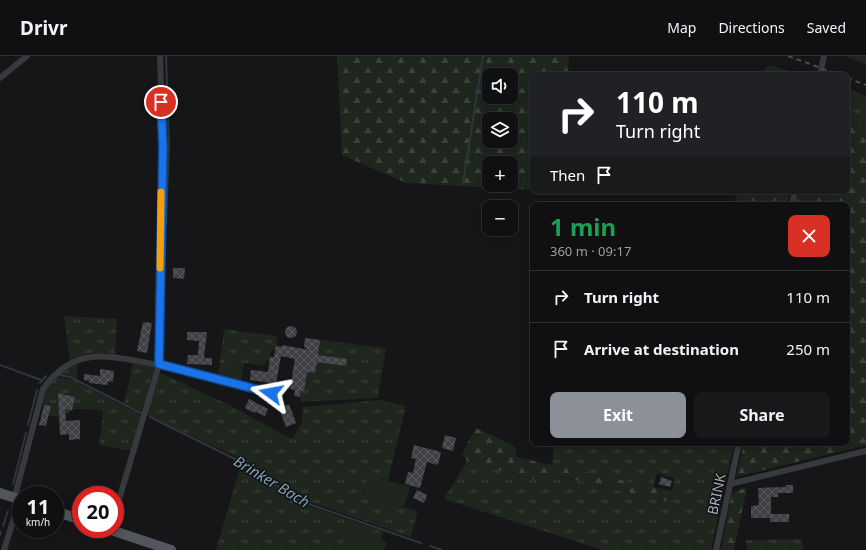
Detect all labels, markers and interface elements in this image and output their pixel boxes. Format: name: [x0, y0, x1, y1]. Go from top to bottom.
text: Drivr: [20, 15, 67, 41]
text: Map: [667, 18, 696, 37]
text: Directions: [718, 18, 785, 37]
text: Saved: [807, 18, 846, 37]
map controls: [482, 68, 518, 236]
button: sound: [482, 68, 518, 104]
text: 110 m: [616, 83, 699, 121]
pin: [144, 85, 178, 119]
icon: right: [550, 88, 602, 140]
icon: arrive: [150, 91, 172, 113]
button: layers: [482, 112, 518, 148]
text: Turn right: [616, 119, 700, 143]
button: +: [482, 156, 518, 192]
icon: arrive: [593, 164, 615, 186]
text: Then: [550, 165, 585, 185]
button: −: [482, 200, 518, 236]
text: 1 min: [550, 210, 616, 243]
button: close: [788, 215, 830, 257]
text: 360 m · 09:17: [550, 242, 631, 260]
icon: right: [550, 286, 572, 308]
text: Turn right: [584, 287, 659, 307]
text: 110 m: [786, 287, 830, 307]
icon: arrive: [550, 338, 572, 360]
text: Arrive at destination: [584, 339, 739, 359]
text: 250 m: [786, 339, 830, 359]
position arrow: [250, 372, 292, 414]
button: Exit: [550, 392, 686, 438]
button: Share: [694, 392, 830, 438]
water label: Brinker Bach: [230, 451, 314, 511]
street label: BRINK: [702, 471, 730, 516]
speed limit sign: 20: [72, 486, 124, 538]
text: 11: [27, 493, 49, 520]
text: km/h: [26, 515, 50, 529]

